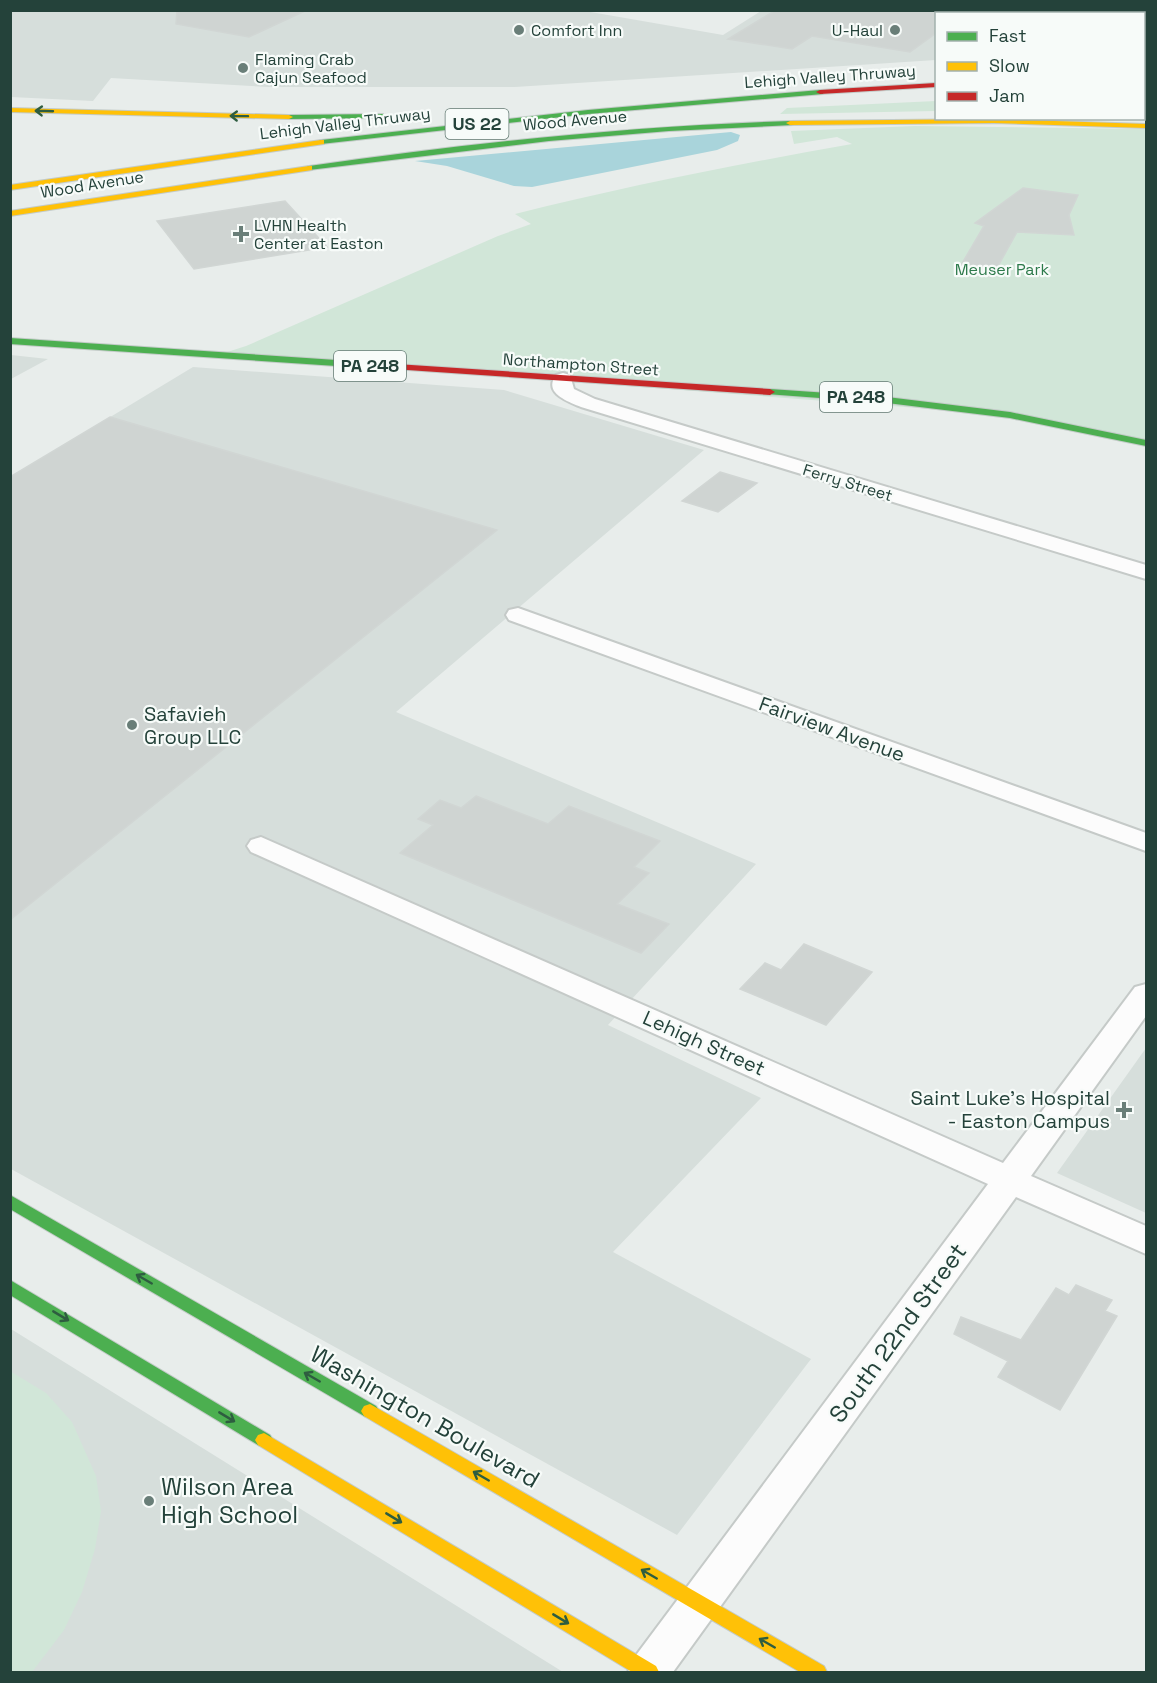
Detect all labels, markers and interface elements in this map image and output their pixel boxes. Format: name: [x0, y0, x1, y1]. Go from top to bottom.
legend: [935, 12, 1145, 120]
place label: Comfort Inn: [531, 20, 622, 41]
place label: U-Haul: [832, 20, 883, 41]
marker: Comfort Inn: [512, 23, 526, 37]
marker: U-Haul: [888, 23, 902, 37]
text: Fast: [989, 24, 1026, 47]
place label: Flaming Crab Cajun Seafood: [255, 49, 367, 88]
text: Slow: [989, 54, 1030, 77]
street label: Lehigh Valley Thruway: [744, 60, 916, 93]
marker: Flaming Crab Cajun Seafood: [236, 61, 250, 75]
text: Jam: [989, 84, 1025, 107]
street label: Lehigh Valley Thruway: [259, 103, 432, 144]
one-way arrow: [35, 105, 55, 117]
street label: Wood Avenue: [522, 105, 628, 136]
road number: US 22: [446, 109, 508, 139]
one-way arrow: [230, 111, 250, 122]
street label: Wood Avenue: [39, 166, 145, 203]
place label: LVHN Health Center at Easton: [254, 215, 383, 254]
marker: LVHN Health Center at Easton: [232, 225, 250, 243]
park label: Meuser Park: [955, 259, 1050, 280]
street label: Northampton Street: [502, 349, 660, 380]
road number: PA 248: [334, 351, 406, 381]
road number: PA 248: [820, 382, 892, 412]
street label: Ferry Street: [800, 459, 895, 506]
street label: Fairview Avenue: [755, 691, 909, 767]
place label: Safavieh Group LLC: [144, 701, 241, 750]
marker: Safavieh Group LLC: [125, 718, 139, 732]
street label: Lehigh Street: [639, 1004, 769, 1082]
place label: Saint Luke's Hospital - Easton Campus: [911, 1085, 1110, 1134]
marker: Saint Luke's Hospital - Easton Campus: [1115, 1101, 1133, 1119]
street label: South 22nd Street: [822, 1237, 973, 1429]
one-way arrow: [136, 1272, 153, 1284]
one-way arrow: [52, 1311, 69, 1323]
street label: Washington Boulevard: [305, 1338, 545, 1495]
one-way arrow: [304, 1371, 321, 1383]
one-way arrow: [218, 1412, 235, 1424]
one-way arrow: [472, 1469, 489, 1481]
place label: Wilson Area High School: [161, 1471, 298, 1530]
marker: Wilson Area High School: [142, 1494, 156, 1508]
one-way arrow: [385, 1513, 402, 1525]
one-way arrow: [641, 1568, 658, 1580]
one-way arrow: [552, 1614, 569, 1626]
one-way arrow: [759, 1637, 776, 1649]

